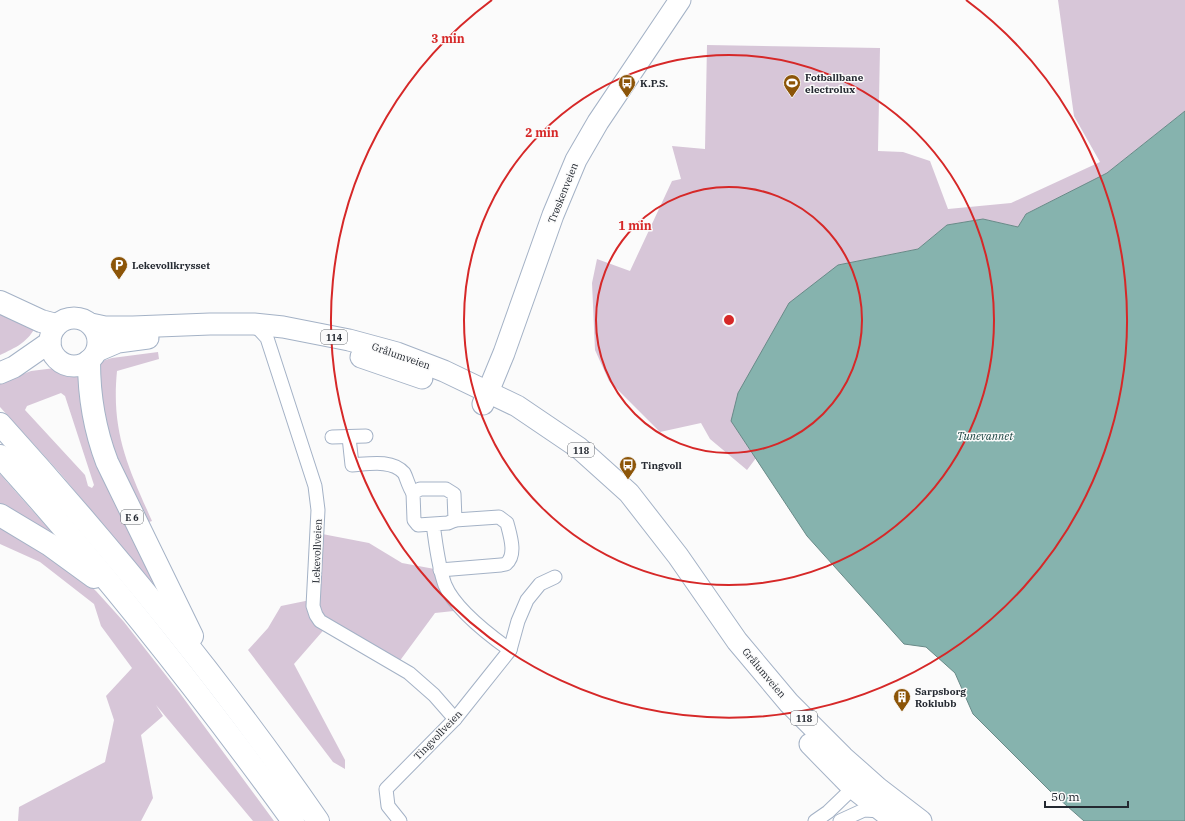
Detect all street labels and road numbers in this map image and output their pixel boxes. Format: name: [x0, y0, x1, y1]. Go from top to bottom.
street label: Trøskenveien: [545, 160, 581, 225]
road number: 114: [321, 330, 347, 344]
street label: Grålumveien: [370, 340, 433, 372]
road number: 118: [568, 443, 594, 457]
road number: E 6: [121, 510, 143, 524]
street label: Lekevollveien: [309, 518, 325, 584]
street label: Grålumveien: [739, 645, 789, 701]
street label: Tingvollveien: [411, 707, 465, 763]
road number: 118: [791, 711, 817, 725]

